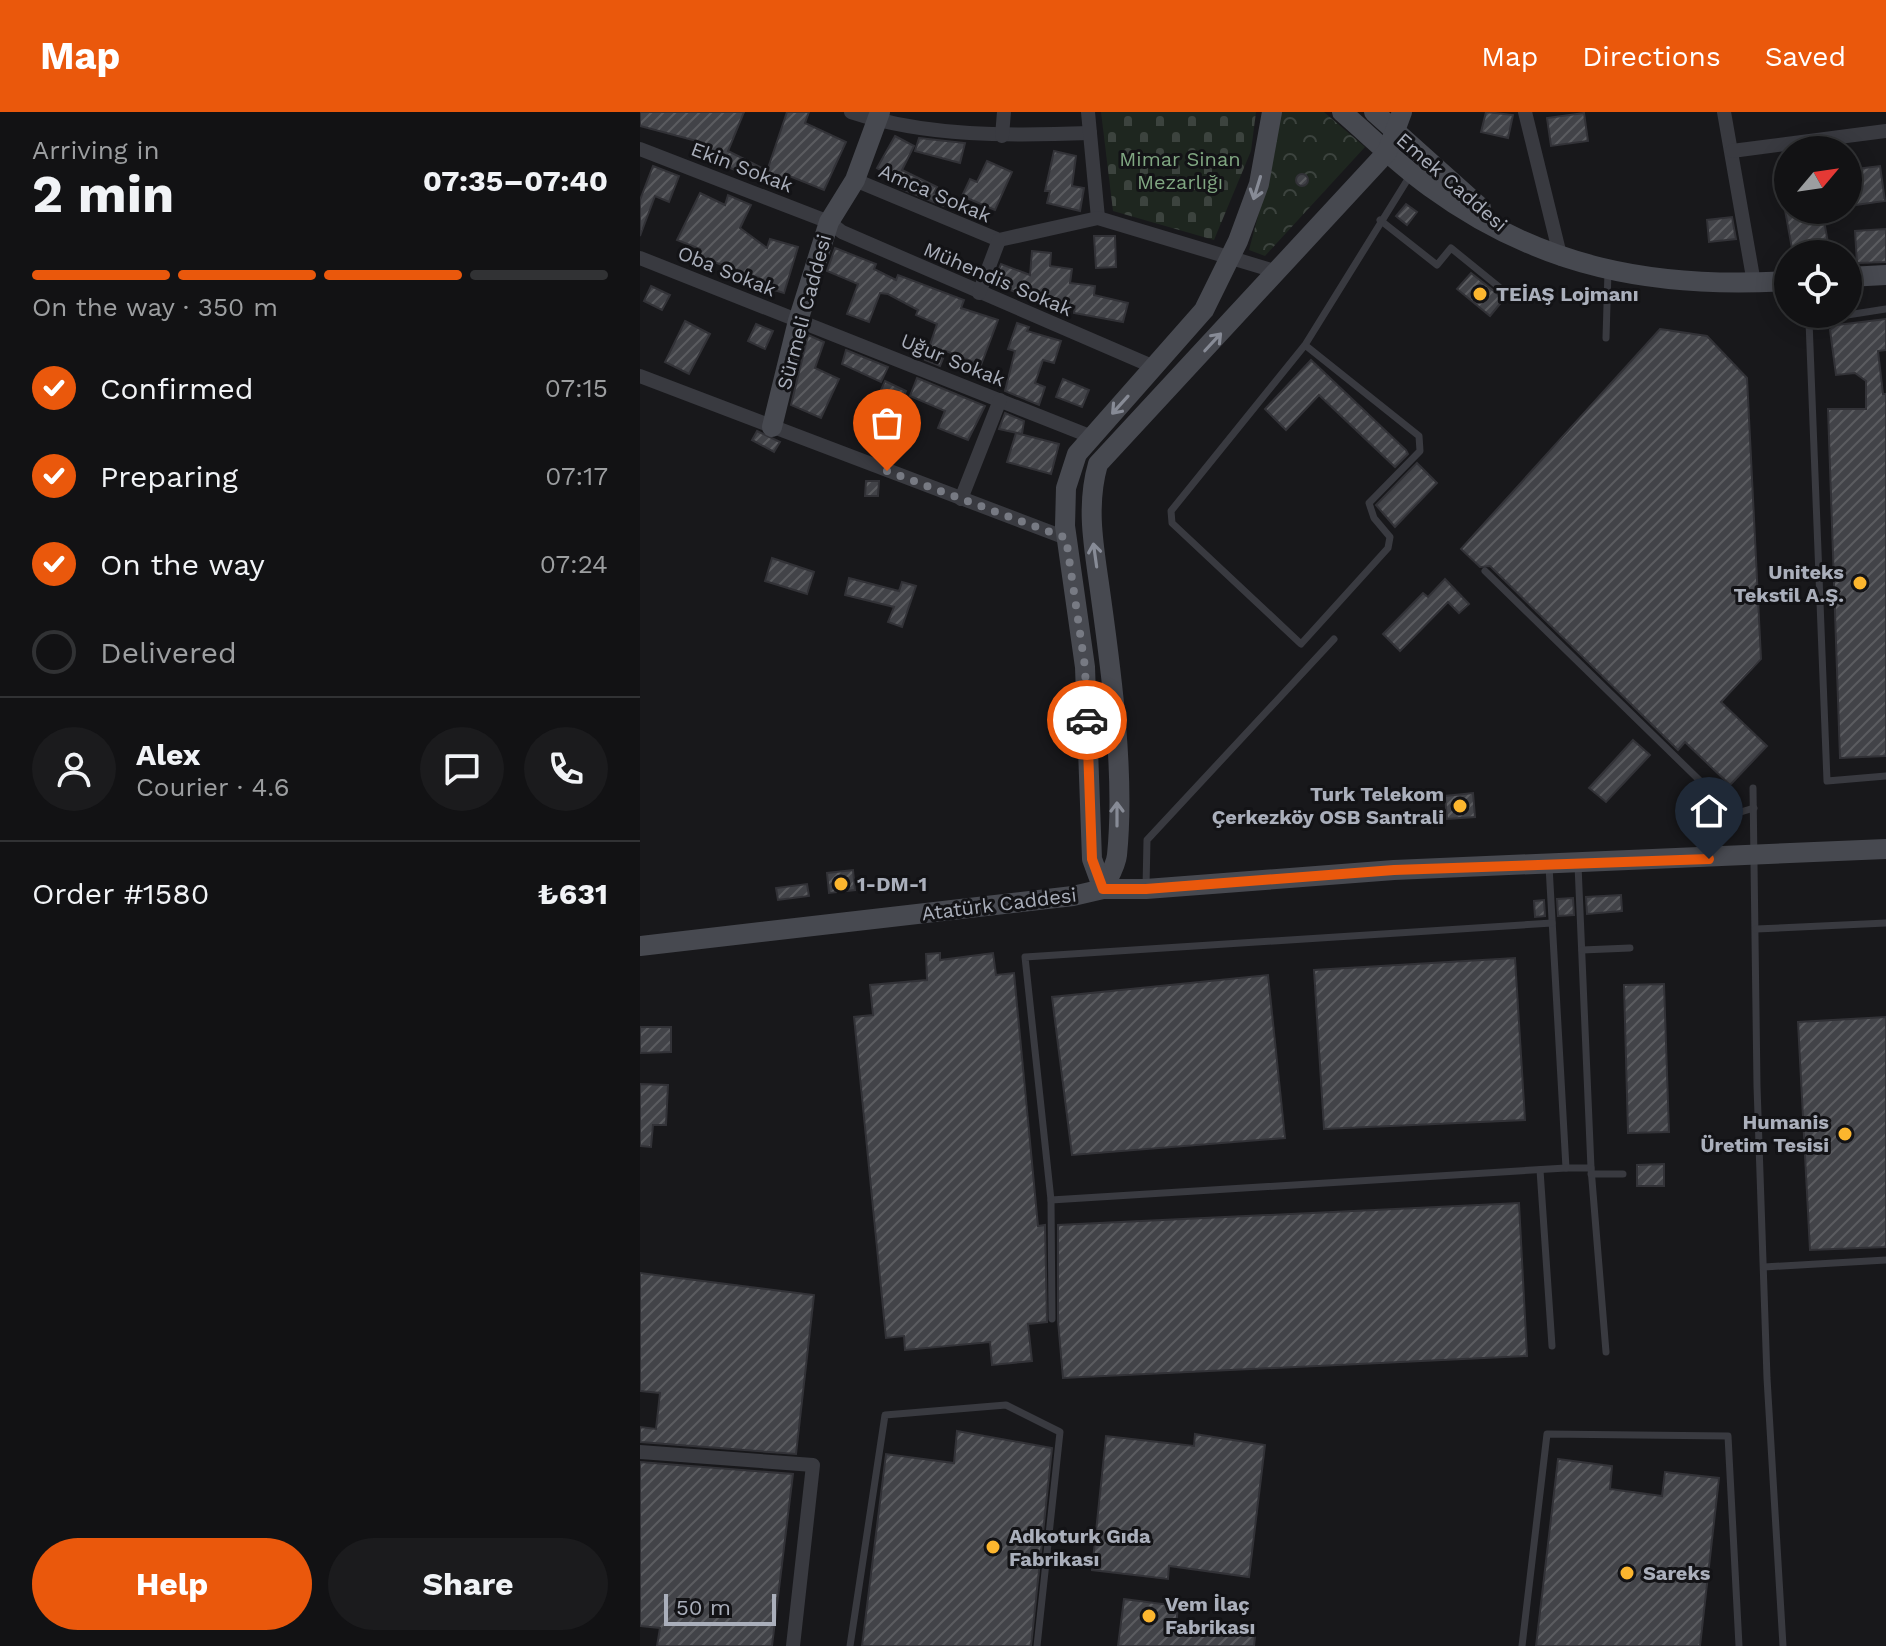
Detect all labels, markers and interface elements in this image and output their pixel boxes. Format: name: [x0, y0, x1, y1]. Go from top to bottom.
text: Map: [40, 34, 120, 78]
text: Map: [1481, 40, 1538, 73]
text: Directions: [1582, 40, 1721, 73]
text: Saved: [1765, 40, 1846, 73]
street label: Emek Caddesi: [1392, 127, 1512, 237]
text: Arriving in: [32, 135, 160, 165]
north arrow: [1774, 136, 1862, 224]
map controls: [1774, 136, 1862, 328]
street label: Ekin Sokak: [688, 137, 796, 197]
park label: Mimar Sinan Mezarlığı: [1119, 147, 1241, 194]
street label: Amca Sokak: [875, 159, 995, 227]
text: 07:35–07:40: [423, 163, 608, 198]
text: 2 min: [32, 164, 174, 225]
one-way arrow: [1249, 175, 1264, 201]
street label: Sürmeli Caddesi: [772, 232, 836, 392]
street label: Mühendis Sokak: [920, 237, 1076, 321]
street label: Oba Sokak: [674, 240, 780, 302]
button: locate: [1774, 240, 1862, 328]
place label: TEİAŞ Lojmanı: [1496, 282, 1638, 306]
marker: TEİAŞ Lojmanı: [1471, 285, 1489, 303]
text: On the way · 350 m: [32, 292, 278, 322]
street label: Uğur Sokak: [897, 328, 1009, 392]
one-way arrow: [1204, 332, 1222, 352]
icon: check: [32, 366, 76, 410]
text: Confirmed: [100, 371, 254, 406]
text: 07:15: [545, 373, 608, 403]
pin: [853, 389, 921, 471]
one-way arrow: [1111, 395, 1129, 415]
icon: bag: [865, 401, 909, 445]
icon: check: [32, 454, 76, 498]
text: Preparing: [100, 459, 238, 494]
text: 07:17: [545, 461, 608, 491]
icon: check: [32, 542, 76, 586]
one-way arrow: [1087, 543, 1102, 568]
text: On the way: [100, 547, 265, 582]
text: 07:24: [540, 549, 608, 579]
place label: Uniteks Tekstil A.Ş.: [1734, 560, 1844, 607]
marker: Uniteks Tekstil A.Ş.: [1851, 574, 1869, 592]
text: Delivered: [100, 635, 237, 670]
courier: [1047, 680, 1127, 760]
icon: car: [1065, 698, 1109, 742]
button: person: [32, 727, 116, 811]
button: chat: [420, 727, 504, 811]
button: phone: [524, 727, 608, 811]
text: Alex: [136, 737, 200, 772]
text: Courier · 4.6: [136, 772, 290, 802]
pin: [1675, 777, 1743, 859]
place label: Turk Telekom Çerkezköy OSB Santrali: [1212, 782, 1444, 829]
icon: home: [1687, 789, 1731, 833]
marker: Turk Telekom Çerkezköy OSB Santrali: [1451, 797, 1469, 815]
one-way arrow: [1109, 801, 1125, 828]
place label: 1-DM-1: [857, 872, 927, 896]
marker: 1-DM-1: [832, 875, 850, 893]
text: Order #1580: [32, 876, 209, 911]
text: ₺631: [538, 876, 608, 911]
street label: Atatürk Caddesi: [920, 883, 1078, 925]
place label: Humanis Üretim Tesisi: [1700, 1110, 1829, 1157]
marker: Humanis Üretim Tesisi: [1836, 1125, 1854, 1143]
place label: Adkoturk Gıda Fabrikası: [1009, 1524, 1151, 1571]
button: Help: [32, 1538, 312, 1630]
button: Share: [328, 1538, 608, 1630]
marker: Adkoturk Gıda Fabrikası: [984, 1538, 1002, 1556]
place label: Sareks: [1643, 1561, 1711, 1585]
marker: Sareks: [1618, 1564, 1636, 1582]
scale bar: [664, 1590, 776, 1626]
place label: Vem İlaç Fabrikası: [1165, 1592, 1255, 1639]
text: 50 m: [676, 1595, 731, 1620]
marker: Vem İlaç Fabrikası: [1140, 1607, 1158, 1625]

